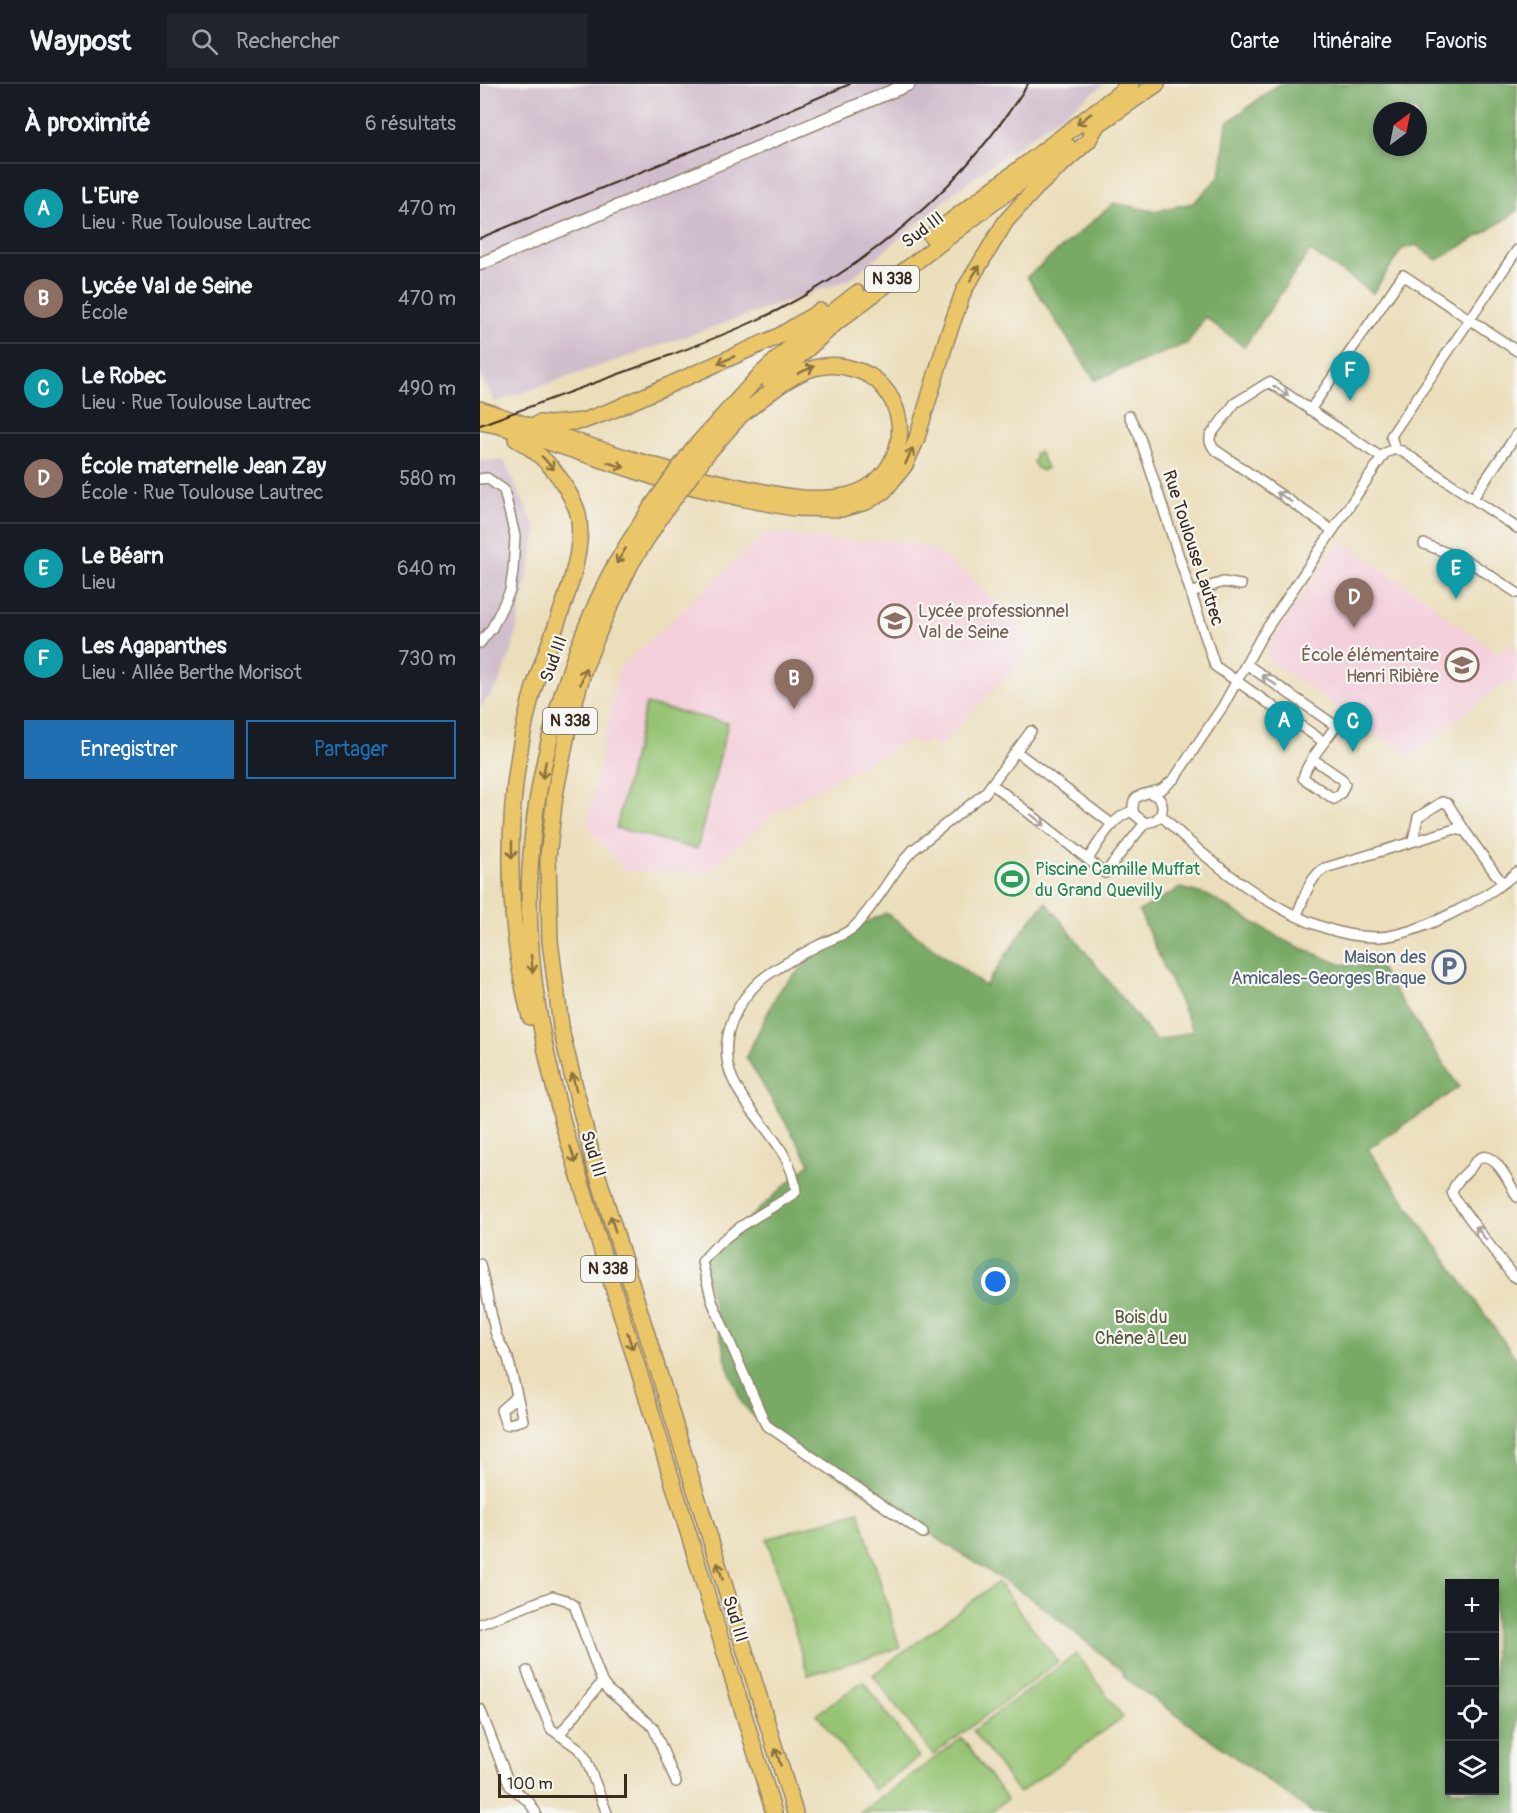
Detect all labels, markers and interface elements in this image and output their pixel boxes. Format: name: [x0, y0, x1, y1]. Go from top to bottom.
search box: [167, 14, 587, 68]
text: Waypost: [30, 24, 131, 59]
icon: search: [188, 25, 221, 58]
text: Rechercher: [236, 27, 340, 55]
text: Carte: [1230, 28, 1279, 55]
text: Itinéraire: [1312, 28, 1392, 55]
text: Favoris: [1425, 28, 1487, 55]
north arrow: [1373, 102, 1427, 156]
text: À proximité: [24, 107, 151, 139]
text: 6 résultats: [365, 111, 456, 136]
one-way arrow: [1076, 112, 1092, 125]
text: L'Eure: [81, 182, 139, 210]
text: A: [37, 196, 50, 221]
text: 470 m: [398, 196, 456, 221]
street label: Sud III: [897, 207, 949, 253]
text: Lieu · Rue Toulouse Lautrec: [81, 210, 312, 235]
one-way arrow: [969, 265, 981, 282]
road number: N 338: [865, 266, 919, 292]
text: Lycée Val de Seine: [81, 272, 252, 300]
text: B: [38, 286, 49, 311]
text: 470 m: [398, 286, 456, 311]
text: École: [81, 300, 128, 325]
pin: F: [1330, 352, 1370, 401]
one-way arrow: [717, 355, 735, 366]
text: Le Robec: [81, 362, 166, 390]
one-way arrow: [797, 364, 815, 376]
text: C: [37, 376, 50, 401]
text: 490 m: [398, 376, 456, 401]
one-way arrow: [1272, 385, 1289, 397]
text: Lieu · Rue Toulouse Lautrec: [81, 390, 312, 415]
one-way arrow: [904, 447, 915, 465]
text: École maternelle Jean Zay: [81, 452, 326, 480]
one-way arrow: [541, 456, 555, 471]
one-way arrow: [606, 461, 625, 472]
text: D: [37, 466, 50, 491]
text: 580 m: [399, 466, 456, 491]
street label: Rue Toulouse Lautrec: [1157, 467, 1229, 629]
text: École · Rue Toulouse Lautrec: [81, 480, 323, 505]
one-way arrow: [1276, 491, 1293, 503]
text: Le Béarn: [81, 542, 164, 570]
one-way arrow: [615, 547, 627, 564]
pin: E: [1436, 550, 1476, 599]
text: E: [38, 556, 49, 581]
text: 640 m: [397, 556, 456, 581]
text: Lieu: [81, 570, 116, 595]
pin: D: [1334, 578, 1374, 628]
place label: Lycée professionnel Val de Seine: [918, 600, 1069, 644]
school or university icon: Lycée professionnel Val de Seine: [877, 603, 913, 639]
text: Les Agapanthes: [81, 632, 227, 660]
street label: Sud III: [535, 633, 573, 685]
place label: École élémentaire Henri Ribière: [1301, 644, 1439, 688]
text: F: [37, 646, 50, 671]
text: 730 m: [399, 646, 456, 671]
school or university icon: École élémentaire Henri Ribière: [1444, 647, 1480, 683]
text: Lieu · Allée Berthe Morisot: [81, 660, 302, 685]
pin: B: [774, 660, 814, 709]
one-way arrow: [578, 667, 589, 686]
one-way arrow: [1262, 674, 1278, 686]
pin: A: [1264, 702, 1304, 751]
pin: C: [1334, 702, 1372, 752]
road number: N 338: [543, 708, 597, 734]
button: Enregistrer: [24, 720, 234, 779]
button: Partager: [246, 720, 456, 779]
one-way arrow: [537, 761, 549, 780]
one-way arrow: [1030, 813, 1046, 826]
one-way arrow: [506, 839, 518, 859]
place label: Piscine Camille Muffat du Grand Quevilly: [1035, 858, 1201, 902]
sports icon: Piscine Camille Muffat du Grand Quevilly: [994, 861, 1030, 897]
place label: Maison des Amicales-Georges Braque: [1231, 946, 1426, 990]
parking icon: Maison des Amicales-Georges Braque: [1431, 949, 1467, 985]
one-way arrow: [527, 954, 538, 974]
one-way arrow: [568, 1073, 580, 1092]
street label: Sud III: [575, 1128, 611, 1180]
one-way arrow: [568, 1145, 579, 1164]
one-way arrow: [607, 1215, 618, 1234]
one-way arrow: [1475, 1226, 1487, 1242]
road number: N 338: [581, 1256, 635, 1282]
your location: [981, 1267, 1010, 1296]
park label: Bois du Chêne à Leu: [1095, 1306, 1187, 1350]
one-way arrow: [625, 1331, 636, 1350]
one-way arrow: [714, 1562, 725, 1581]
map controls: [1445, 1579, 1499, 1795]
button: +: [1445, 1579, 1499, 1633]
street label: Sud III: [717, 1593, 753, 1645]
button: −: [1445, 1633, 1499, 1687]
button: locate: [1445, 1687, 1499, 1741]
button: layers: [1445, 1741, 1499, 1795]
one-way arrow: [772, 1748, 783, 1767]
scale bar: [498, 1771, 627, 1798]
text: 100 m: [507, 1774, 553, 1794]

